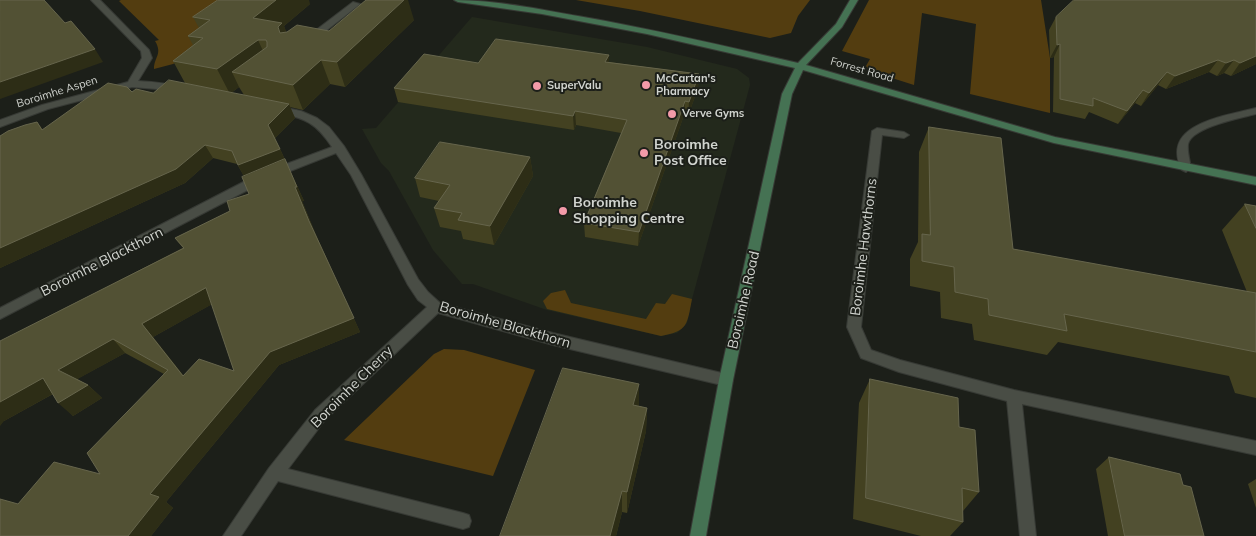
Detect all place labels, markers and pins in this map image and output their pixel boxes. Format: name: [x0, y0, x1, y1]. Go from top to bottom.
place label: McCartan's Pharmacy: [656, 72, 716, 98]
place label: SuperValu: [547, 79, 601, 93]
marker: McCartan's Pharmacy: [640, 79, 652, 91]
marker: SuperValu: [531, 80, 543, 92]
place label: Verve Gyms: [682, 107, 744, 121]
marker: Verve Gyms: [666, 108, 678, 120]
place label: Boroimhe Post Office: [654, 137, 727, 170]
marker: Boroimhe Post Office: [638, 147, 650, 159]
place label: Boroimhe Shopping Centre: [573, 195, 684, 228]
marker: Boroimhe Shopping Centre: [557, 205, 569, 217]

